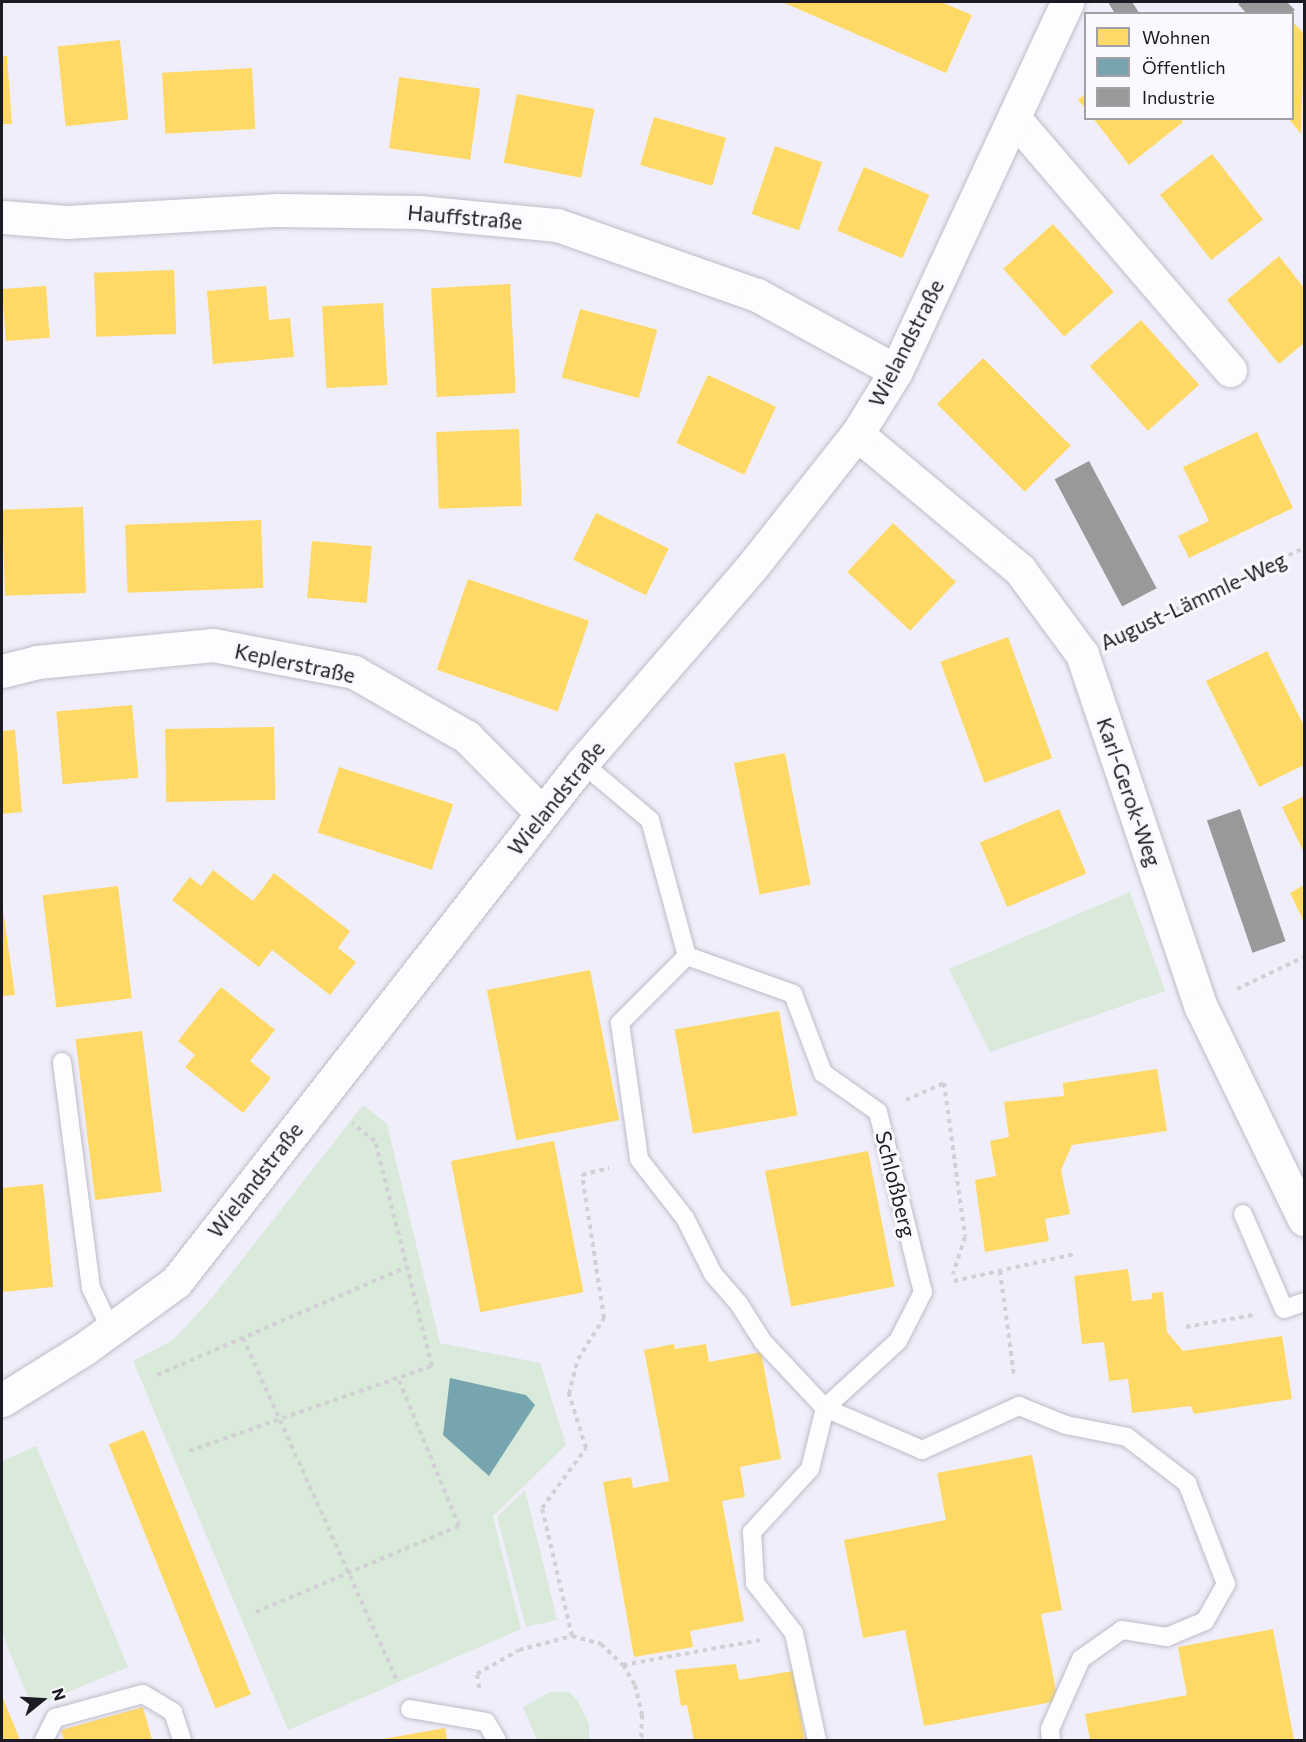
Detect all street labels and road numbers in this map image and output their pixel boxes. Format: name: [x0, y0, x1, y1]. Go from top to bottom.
street label: Hauffstraße: [406, 199, 524, 235]
street label: Wielandstraße: [863, 275, 949, 411]
street label: August-Lämmle-Weg: [1096, 547, 1290, 655]
street label: Keplerstraße: [233, 638, 357, 688]
street label: Karl-Gerok-Weg: [1092, 714, 1166, 870]
street label: Wielandstraße: [502, 736, 610, 860]
street label: Wielandstraße: [202, 1117, 308, 1243]
street label: Schloßberg: [871, 1128, 921, 1240]

